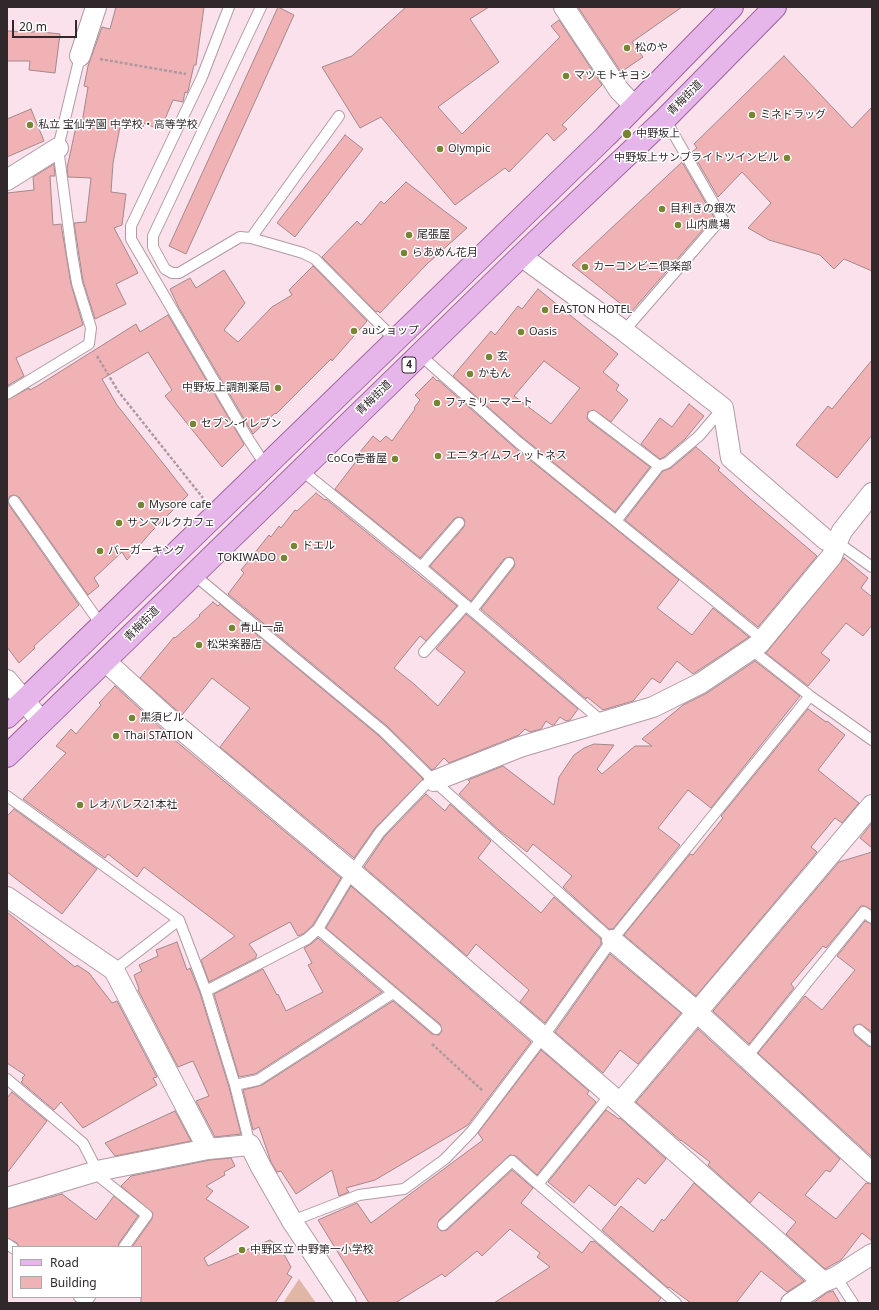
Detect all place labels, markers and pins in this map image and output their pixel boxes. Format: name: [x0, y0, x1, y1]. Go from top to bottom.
place label: 松のや: [635, 41, 668, 55]
marker: 松のや: [622, 43, 632, 53]
place label: マツモトキヨシ: [574, 69, 651, 83]
marker: マツモトキヨシ: [561, 71, 571, 81]
place label: ミネドラッグ: [760, 108, 826, 122]
marker: ミネドラッグ: [747, 110, 757, 120]
place label: 私立 宝仙学園 中学校・高等学校: [38, 118, 198, 132]
marker: 私立 宝仙学園 中学校・高等学校: [25, 120, 35, 130]
place label: 中野坂上: [636, 127, 680, 141]
marker: 中野坂上: [621, 128, 633, 140]
place label: Olympic: [448, 142, 490, 156]
marker: Olympic: [435, 144, 445, 154]
place label: 中野坂上サンブライトツインビル: [614, 151, 779, 165]
marker: 中野坂上サンブライトツインビル: [782, 153, 792, 163]
place label: 目利きの銀次: [670, 202, 736, 216]
marker: 目利きの銀次: [657, 204, 667, 214]
place label: 山内農場: [686, 218, 730, 232]
marker: 山内農場: [673, 220, 683, 230]
place label: 尾張屋: [417, 228, 450, 242]
marker: 尾張屋: [404, 230, 414, 240]
place label: らあめん花月: [412, 246, 478, 260]
marker: らあめん花月: [399, 248, 409, 258]
place label: カーコンビニ倶楽部: [593, 260, 692, 274]
marker: カーコンビニ倶楽部: [580, 262, 590, 272]
place label: EASTON HOTEL: [553, 303, 632, 317]
marker: EASTON HOTEL: [540, 305, 550, 315]
place label: auショップ: [362, 324, 419, 338]
place label: Oasis: [529, 325, 557, 339]
marker: auショップ: [349, 326, 359, 336]
marker: Oasis: [516, 327, 526, 337]
place label: 玄: [497, 350, 508, 364]
marker: 玄: [484, 352, 494, 362]
place label: かもん: [478, 367, 511, 381]
marker: かもん: [465, 369, 475, 379]
place label: 中野坂上調剤薬局: [182, 381, 270, 395]
marker: 中野坂上調剤薬局: [273, 383, 283, 393]
place label: ファミリーマート: [445, 396, 533, 410]
marker: ファミリーマート: [432, 398, 442, 408]
place label: セブン-イレブン: [201, 417, 282, 431]
marker: セブン-イレブン: [188, 419, 198, 429]
place label: エニタイムフィットネス: [446, 449, 567, 463]
marker: エニタイムフィットネス: [433, 451, 443, 461]
place label: CoCo壱番屋: [327, 452, 387, 466]
marker: CoCo壱番屋: [390, 454, 400, 464]
place label: Mysore cafe: [149, 498, 211, 512]
marker: Mysore cafe: [136, 500, 146, 510]
place label: サンマルクカフェ: [127, 516, 215, 530]
marker: サンマルクカフェ: [114, 518, 124, 528]
place label: ドエル: [302, 539, 335, 553]
marker: ドエル: [289, 541, 299, 551]
place label: バーガーキング: [108, 544, 185, 558]
marker: バーガーキング: [95, 546, 105, 556]
place label: TOKIWADO: [218, 551, 276, 565]
marker: TOKIWADO: [279, 553, 289, 563]
place label: 青山一品: [240, 621, 284, 635]
marker: 青山一品: [227, 623, 237, 633]
place label: 松栄楽器店: [207, 638, 262, 652]
marker: 松栄楽器店: [194, 640, 204, 650]
place label: 黒須ビル: [140, 711, 184, 725]
marker: 黒須ビル: [127, 713, 137, 723]
place label: Thai STATION: [124, 729, 193, 743]
marker: Thai STATION: [111, 731, 121, 741]
place label: レオパレス21本社: [88, 798, 178, 812]
marker: レオパレス21本社: [75, 800, 85, 810]
place label: 中野区立 中野第一小学校: [250, 1243, 374, 1257]
marker: 中野区立 中野第一小学校: [237, 1245, 247, 1255]

